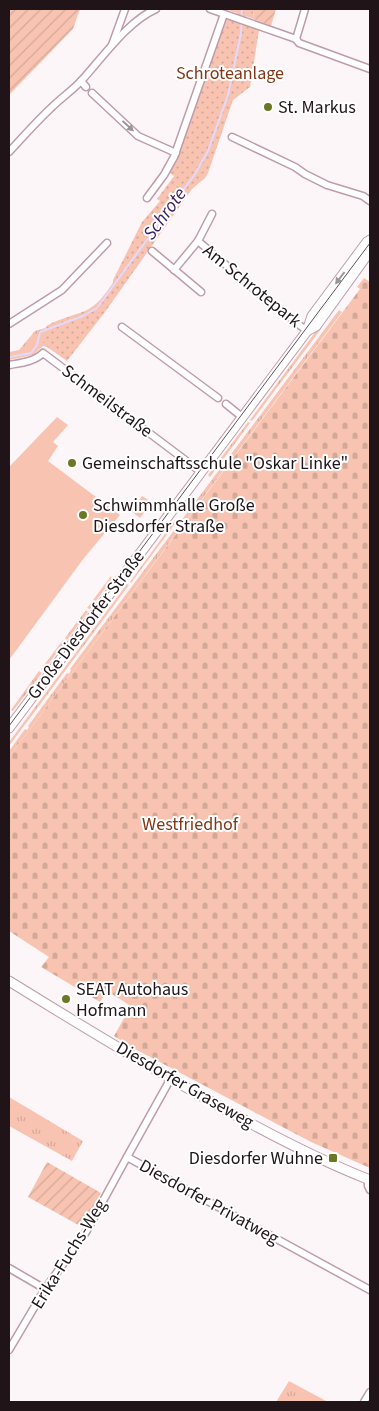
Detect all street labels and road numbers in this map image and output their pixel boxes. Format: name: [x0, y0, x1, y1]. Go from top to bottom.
street label: Am Schrotepark: [197, 238, 307, 334]
street label: Schmeilstraße: [56, 359, 158, 444]
street label: Große Diesdorfer Straße: [22, 545, 151, 705]
street label: Diesdorfer Graseweg: [112, 1035, 258, 1135]
street label: Diesdorfer Privatweg: [135, 1153, 283, 1251]
street label: Erika-Fuchs-Weg: [25, 1194, 113, 1314]

